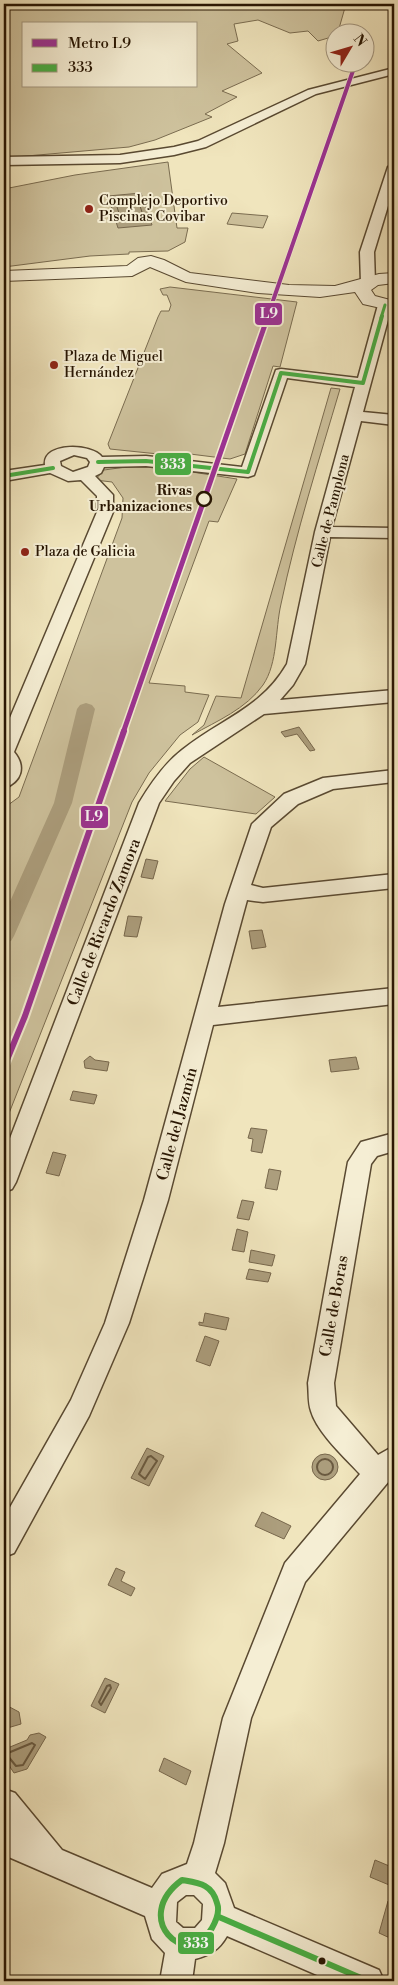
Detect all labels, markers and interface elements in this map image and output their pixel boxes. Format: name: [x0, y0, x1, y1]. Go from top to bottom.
legend: [22, 22, 198, 88]
north arrow: [326, 22, 376, 72]
text: N: [349, 31, 370, 51]
text: Metro L9: [68, 34, 131, 53]
text: 333: [68, 58, 93, 77]
place label: Complejo Deportivo Piscinas Covibar: [99, 192, 228, 226]
marker: Complejo Deportivo Piscinas Covibar: [83, 203, 95, 215]
line badge: L9: [254, 302, 283, 326]
text: L9: [260, 305, 278, 323]
place label: Plaza de Miguel Hernández: [64, 348, 163, 382]
marker: Plaza de Miguel Hernández: [48, 359, 60, 371]
street label: Calle de Pamplona: [308, 451, 354, 570]
line badge: 333: [154, 452, 192, 476]
text: 333: [160, 456, 186, 474]
place label: Rivas Urbanizaciones: [89, 482, 192, 516]
marker: Rivas Urbanizaciones: [196, 491, 212, 507]
place label: Plaza de Galicia: [35, 543, 136, 561]
marker: Plaza de Galicia: [19, 546, 31, 558]
line badge: L9: [80, 805, 109, 829]
text: L9: [85, 808, 103, 826]
street label: Calle de Ricardo Zamora: [63, 835, 145, 1008]
street label: Calle del Jazmín: [152, 1065, 202, 1183]
street label: Calle de Boras: [315, 1254, 353, 1358]
line badge: 333: [177, 1931, 215, 1955]
text: 333: [183, 1935, 209, 1953]
unlabelled marker: [317, 1956, 327, 1966]

